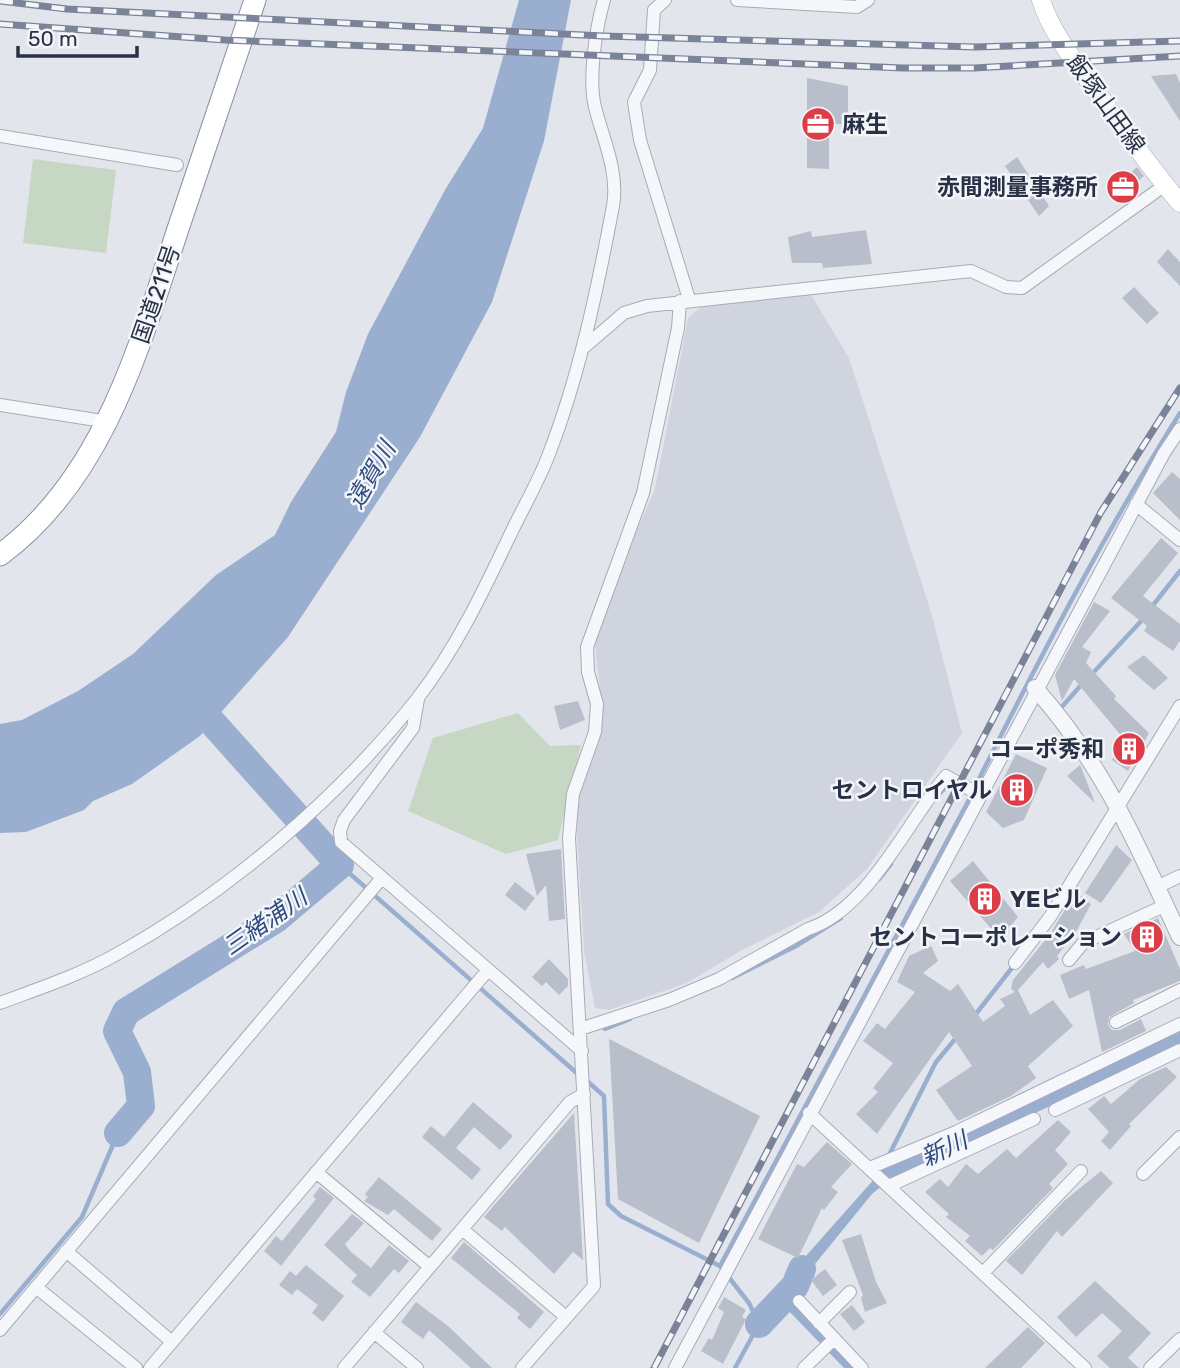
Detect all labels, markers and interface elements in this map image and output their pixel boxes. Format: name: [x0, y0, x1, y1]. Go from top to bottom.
scale bar: [18, 14, 136, 58]
text: 50 m: [28, 26, 78, 51]
street label: 飯塚山田線: [1061, 49, 1151, 159]
office icon: 麻生: [799, 105, 837, 143]
place label: 麻生: [842, 110, 888, 138]
office icon: 赤間測量事務所: [1104, 168, 1142, 206]
place label: 赤間測量事務所: [937, 173, 1098, 201]
street label: 国道211号: [126, 241, 186, 347]
water label: 遠賀川: [341, 434, 403, 513]
building icon: コーポ秀和: [1110, 730, 1148, 768]
place label: コーポ秀和: [989, 735, 1104, 763]
building icon: セントロイヤル: [998, 771, 1036, 809]
place label: セントロイヤル: [832, 776, 992, 804]
building icon: YEビル: [966, 880, 1004, 918]
water label: 三緒浦川: [218, 881, 315, 961]
place label: YEビル: [1010, 885, 1086, 913]
building icon: セントコーポレーション: [1128, 918, 1166, 956]
place label: セントコーポレーション: [869, 923, 1122, 951]
water label: 新川: [916, 1125, 974, 1172]

